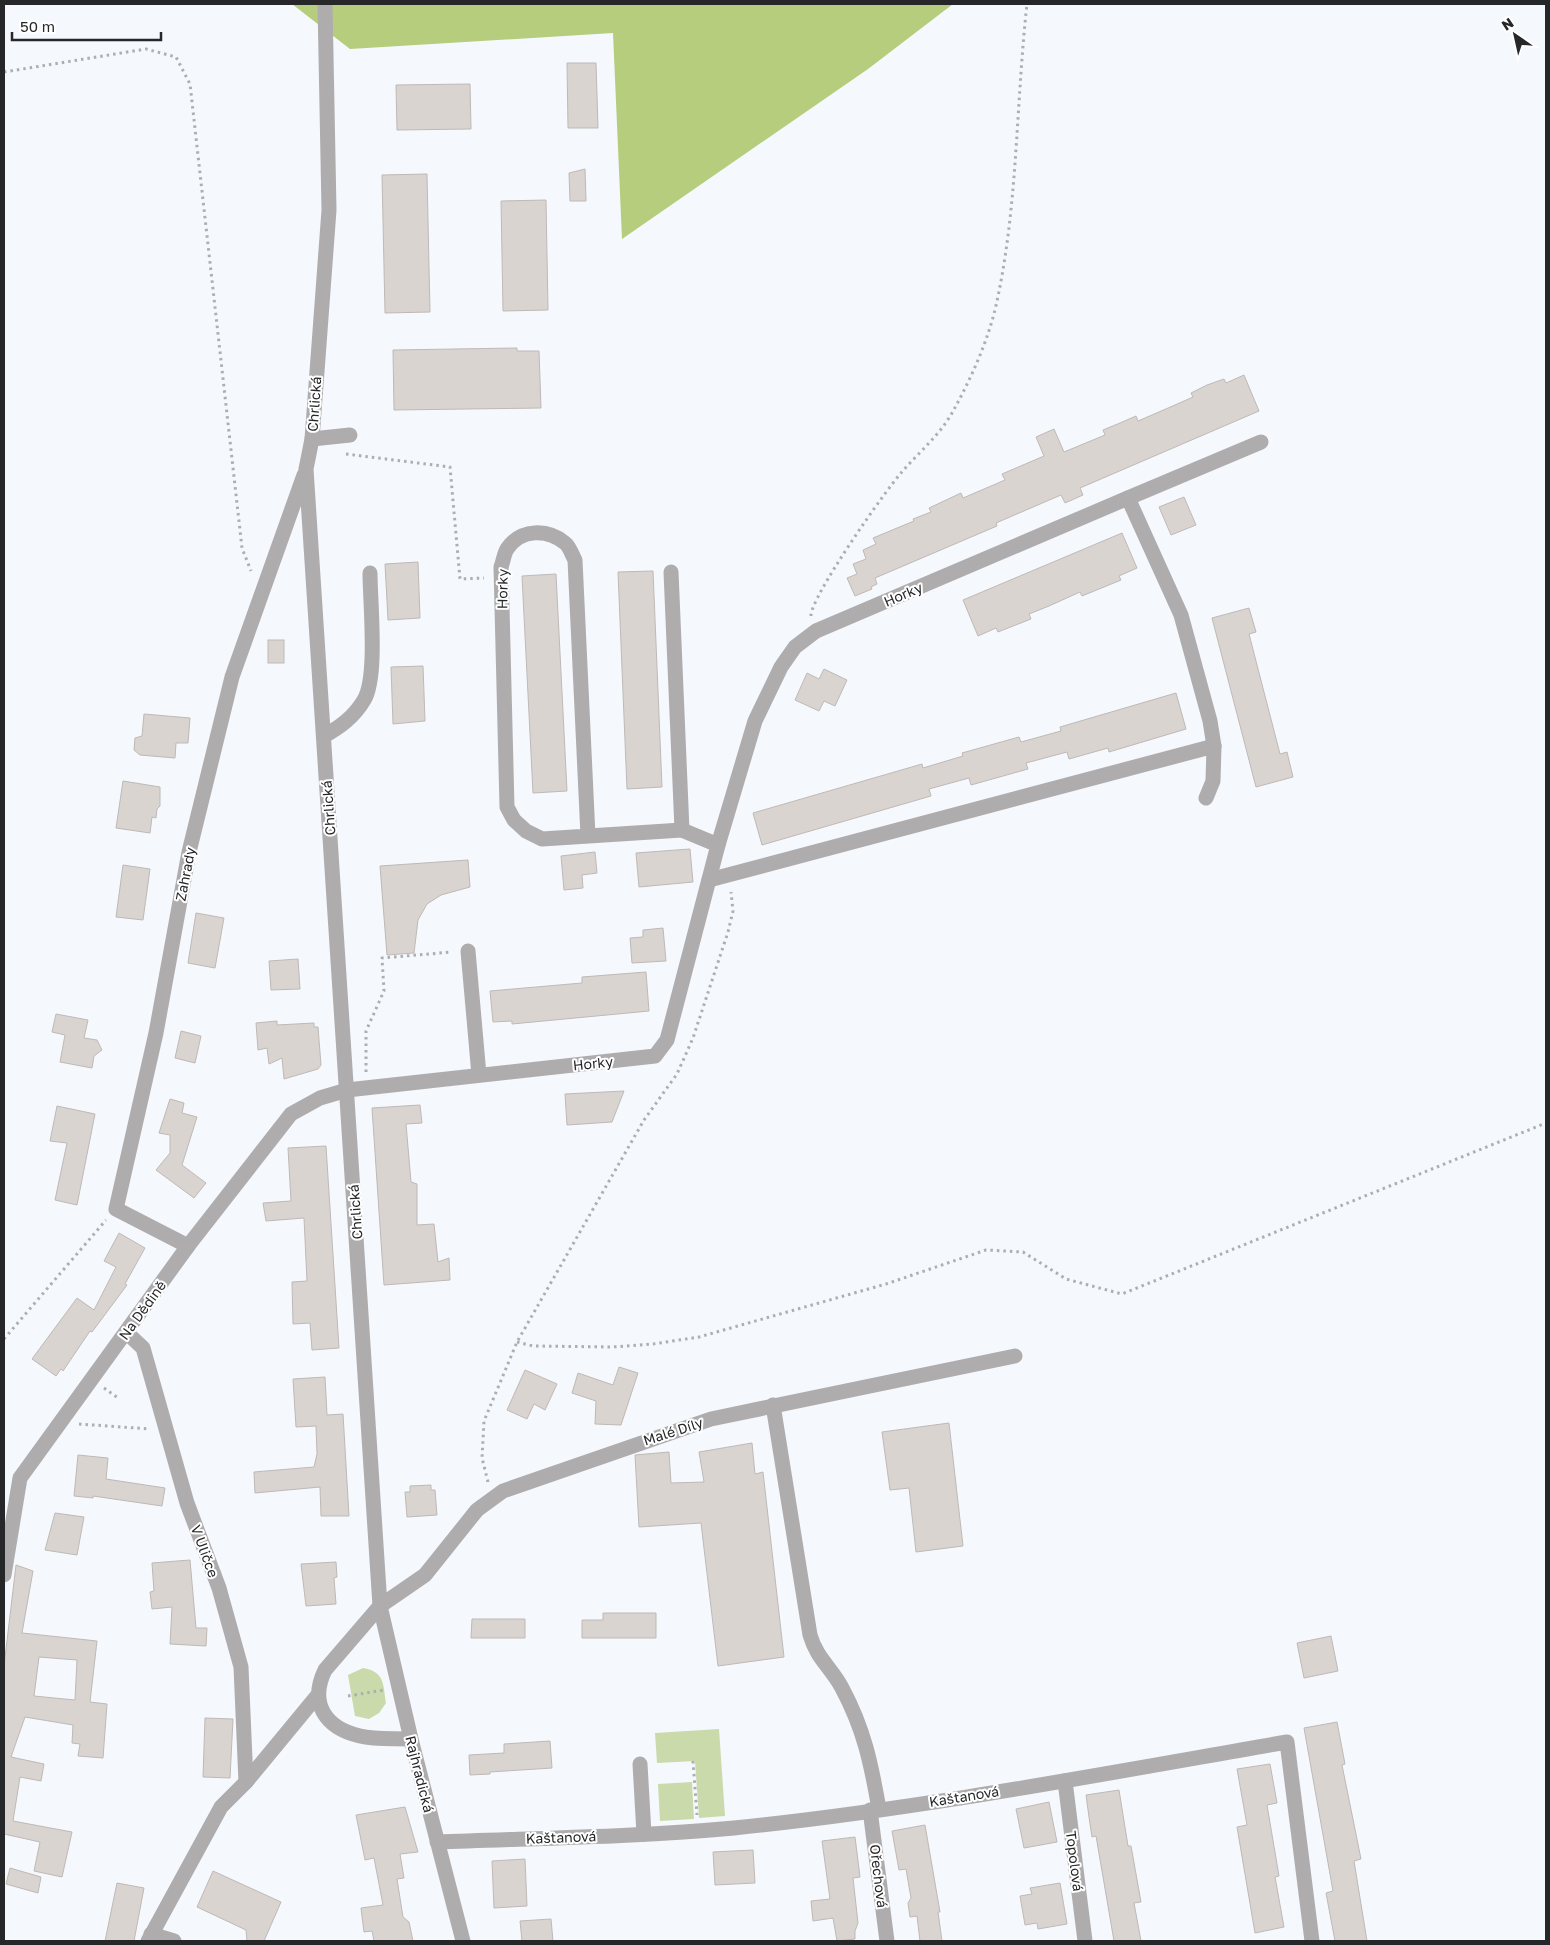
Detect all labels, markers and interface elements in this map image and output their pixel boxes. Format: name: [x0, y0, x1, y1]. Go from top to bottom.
scale bar: [12, 10, 161, 42]
north arrow: [1490, 10, 1540, 60]
text: N: [1498, 14, 1517, 34]
text: 50 m: [20, 17, 55, 35]
street label: Chrlická: [304, 376, 324, 432]
street label: Horky: [493, 569, 511, 609]
street label: Horky: [881, 578, 925, 610]
street label: Chrlická: [318, 780, 338, 836]
street label: Zahrady: [171, 845, 199, 902]
street label: Horky: [572, 1052, 614, 1074]
street label: Chrlická: [345, 1184, 365, 1240]
street label: Na Dědině: [115, 1277, 169, 1343]
street label: Malé Díly: [641, 1413, 705, 1449]
street label: V Uličce: [188, 1522, 222, 1580]
street label: Rajhradická: [402, 1734, 438, 1814]
street label: Kaštanová: [928, 1782, 1000, 1810]
street label: Kaštanová: [526, 1827, 596, 1847]
street label: Topolová: [1063, 1830, 1087, 1892]
street label: Ořechová: [867, 1843, 891, 1909]

